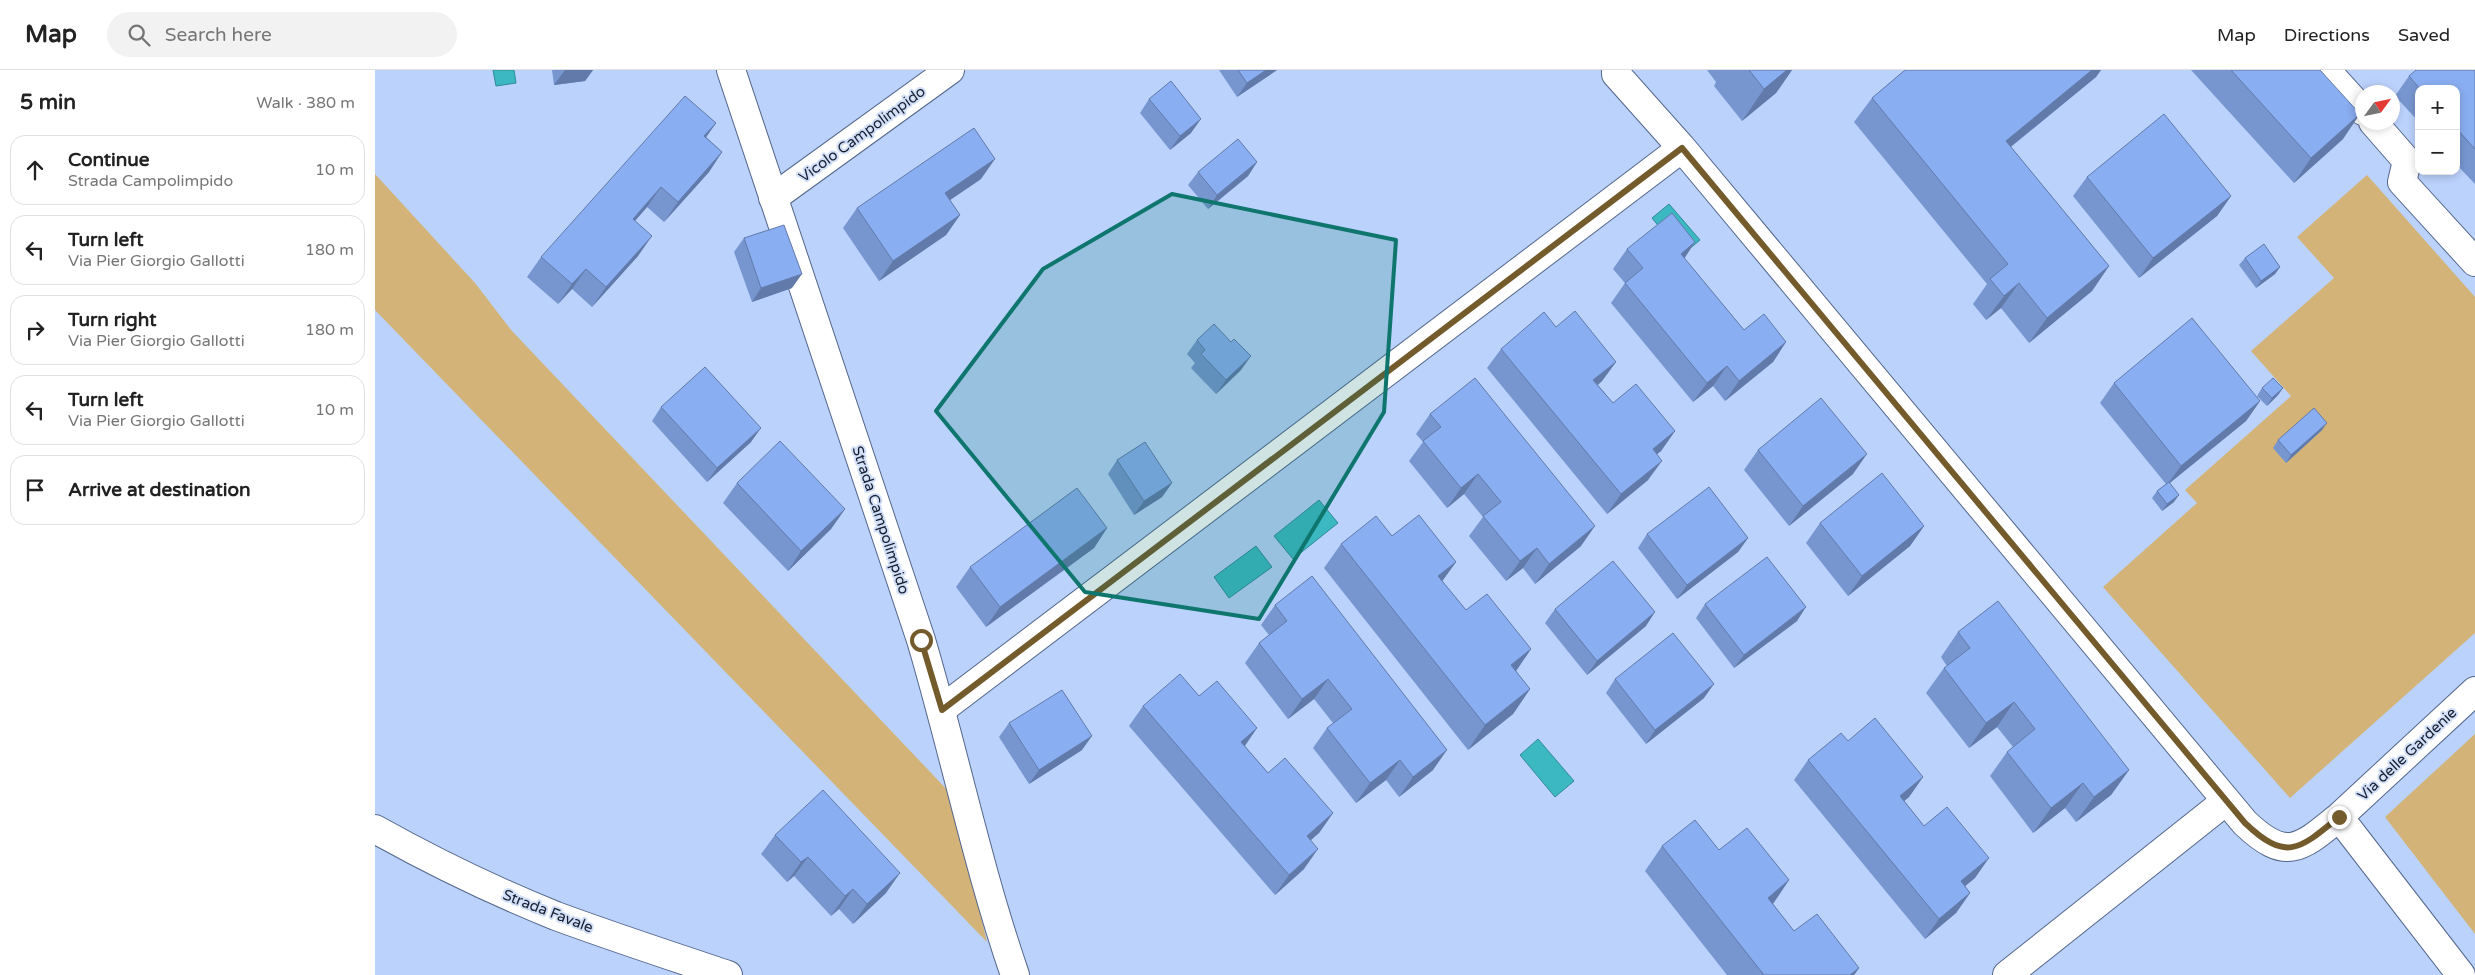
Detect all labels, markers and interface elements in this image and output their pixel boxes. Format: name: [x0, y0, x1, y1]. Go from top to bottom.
search box: [107, 12, 457, 57]
text: Map: [25, 20, 77, 49]
icon: search: [125, 21, 153, 49]
text: Search here: [165, 24, 272, 46]
text: Map: [2217, 24, 2256, 46]
text: Directions: [2284, 24, 2370, 46]
text: Saved: [2398, 24, 2450, 46]
street label: Vicolo Campolimpido: [795, 82, 929, 186]
north arrow: [2355, 85, 2400, 130]
map controls: [2415, 85, 2460, 175]
button: +: [2415, 85, 2460, 130]
text: 5 min: [20, 90, 76, 115]
text: Walk · 380 m: [256, 93, 355, 113]
button: −: [2415, 130, 2460, 175]
text: Continue: [68, 149, 150, 171]
icon: ahead: [21, 156, 49, 184]
text: 10 m: [315, 160, 354, 180]
text: Strada Campolimpido: [68, 171, 233, 191]
text: Turn left: [68, 229, 144, 251]
icon: left: [21, 236, 49, 264]
text: 180 m: [305, 240, 354, 260]
text: Via Pier Giorgio Gallotti: [68, 251, 245, 271]
text: Turn right: [68, 309, 156, 331]
icon: right: [21, 316, 49, 344]
text: 180 m: [305, 320, 354, 340]
text: Via Pier Giorgio Gallotti: [68, 331, 245, 351]
text: Turn left: [68, 389, 144, 411]
icon: left: [21, 396, 49, 424]
text: 10 m: [315, 400, 354, 420]
text: Via Pier Giorgio Gallotti: [68, 411, 245, 431]
street label: Strada Campolimpido: [849, 444, 913, 596]
icon: arrive: [21, 476, 49, 504]
text: Arrive at destination: [68, 479, 251, 501]
route start: [910, 629, 933, 652]
street label: Via delle Gardenie: [2354, 704, 2460, 804]
route end: [2328, 806, 2351, 829]
street label: Strada Favale: [500, 886, 596, 936]

